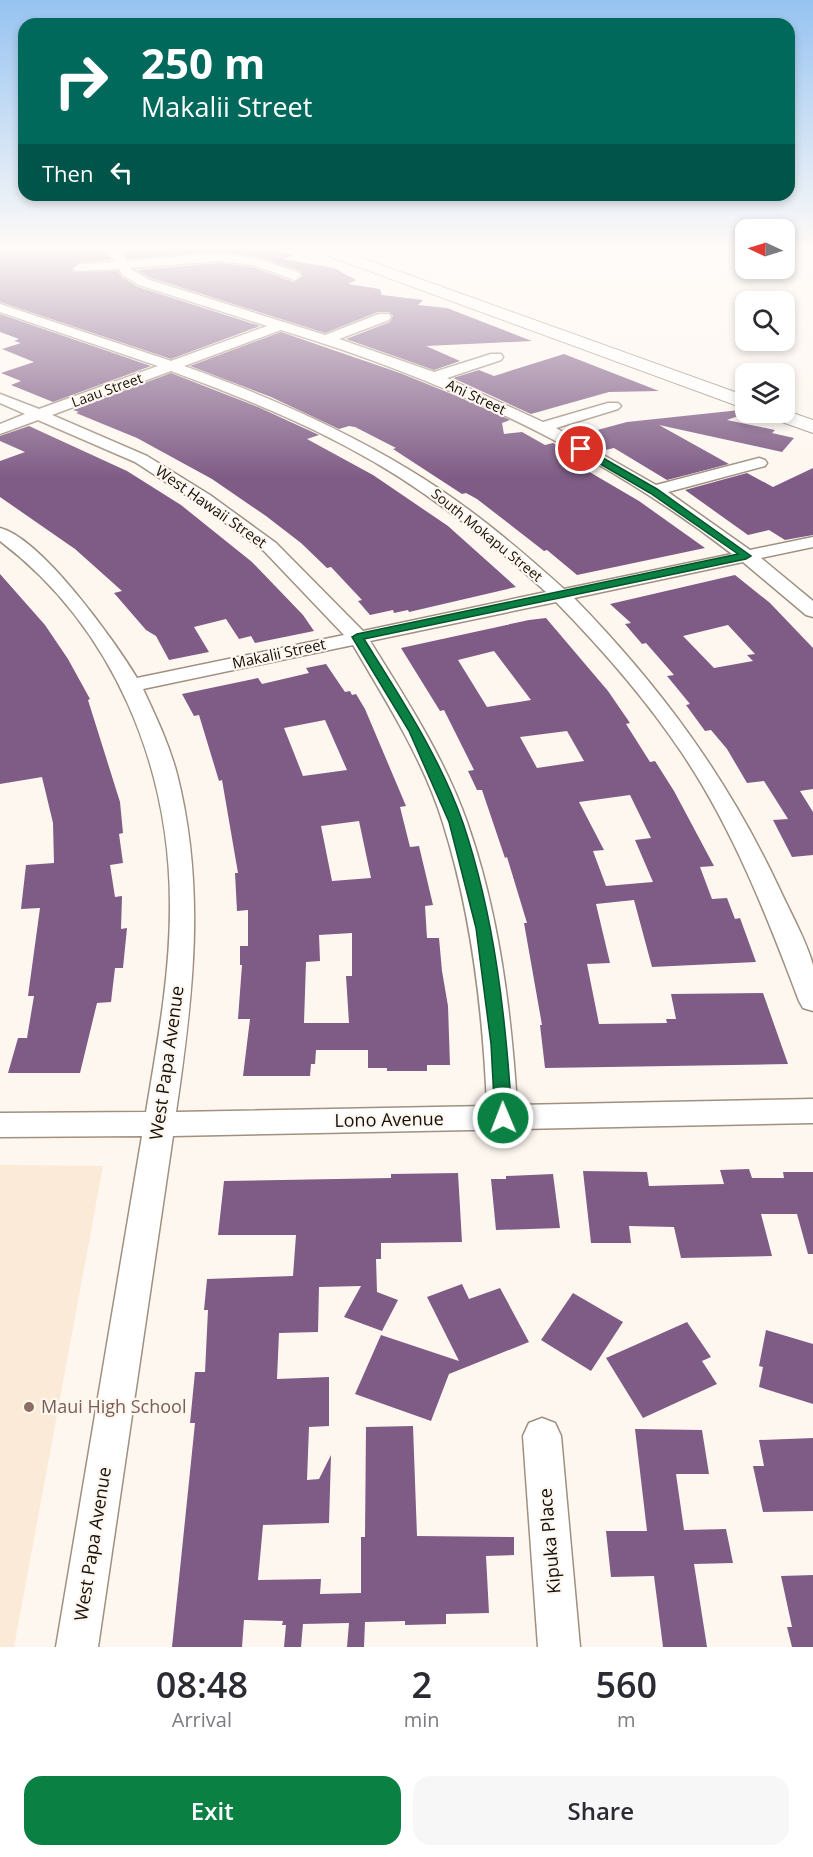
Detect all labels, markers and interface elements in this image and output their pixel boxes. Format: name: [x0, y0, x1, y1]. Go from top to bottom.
text: 250 m: [141, 34, 265, 91]
icon: right: [42, 42, 120, 120]
text: Makalii Street: [141, 88, 312, 125]
icon: left: [105, 156, 138, 189]
text: Then: [42, 158, 93, 188]
north arrow: [735, 219, 795, 279]
map controls: [735, 219, 795, 423]
button: search: [735, 291, 795, 351]
button: layers: [735, 363, 795, 423]
street label: Laau Street: [69, 368, 145, 411]
street label: Ani Street: [443, 374, 509, 419]
pin: [555, 423, 606, 474]
icon: arrive: [564, 432, 597, 465]
street label: West Hawaii Street: [152, 460, 271, 552]
street label: South Mokapu Street: [428, 484, 547, 585]
street label: Makalii Street: [230, 633, 327, 673]
street label: West Papa Avenue: [143, 984, 189, 1142]
position arrow: [471, 1086, 535, 1150]
street label: Lono Avenue: [334, 1106, 444, 1132]
place label: Maui High School: [41, 1394, 187, 1418]
marker: Maui High School: [22, 1400, 36, 1414]
street label: West Papa Avenue: [68, 1465, 116, 1623]
street label: Kipuka Place: [532, 1487, 566, 1595]
text: 08:48: [156, 1660, 248, 1709]
text: 2: [411, 1660, 432, 1709]
text: 560: [595, 1660, 657, 1709]
text: Arrival: [172, 1706, 232, 1733]
text: min: [404, 1706, 440, 1733]
text: m: [617, 1706, 636, 1733]
button: Exit: [24, 1776, 401, 1845]
button: Share: [413, 1776, 789, 1845]

